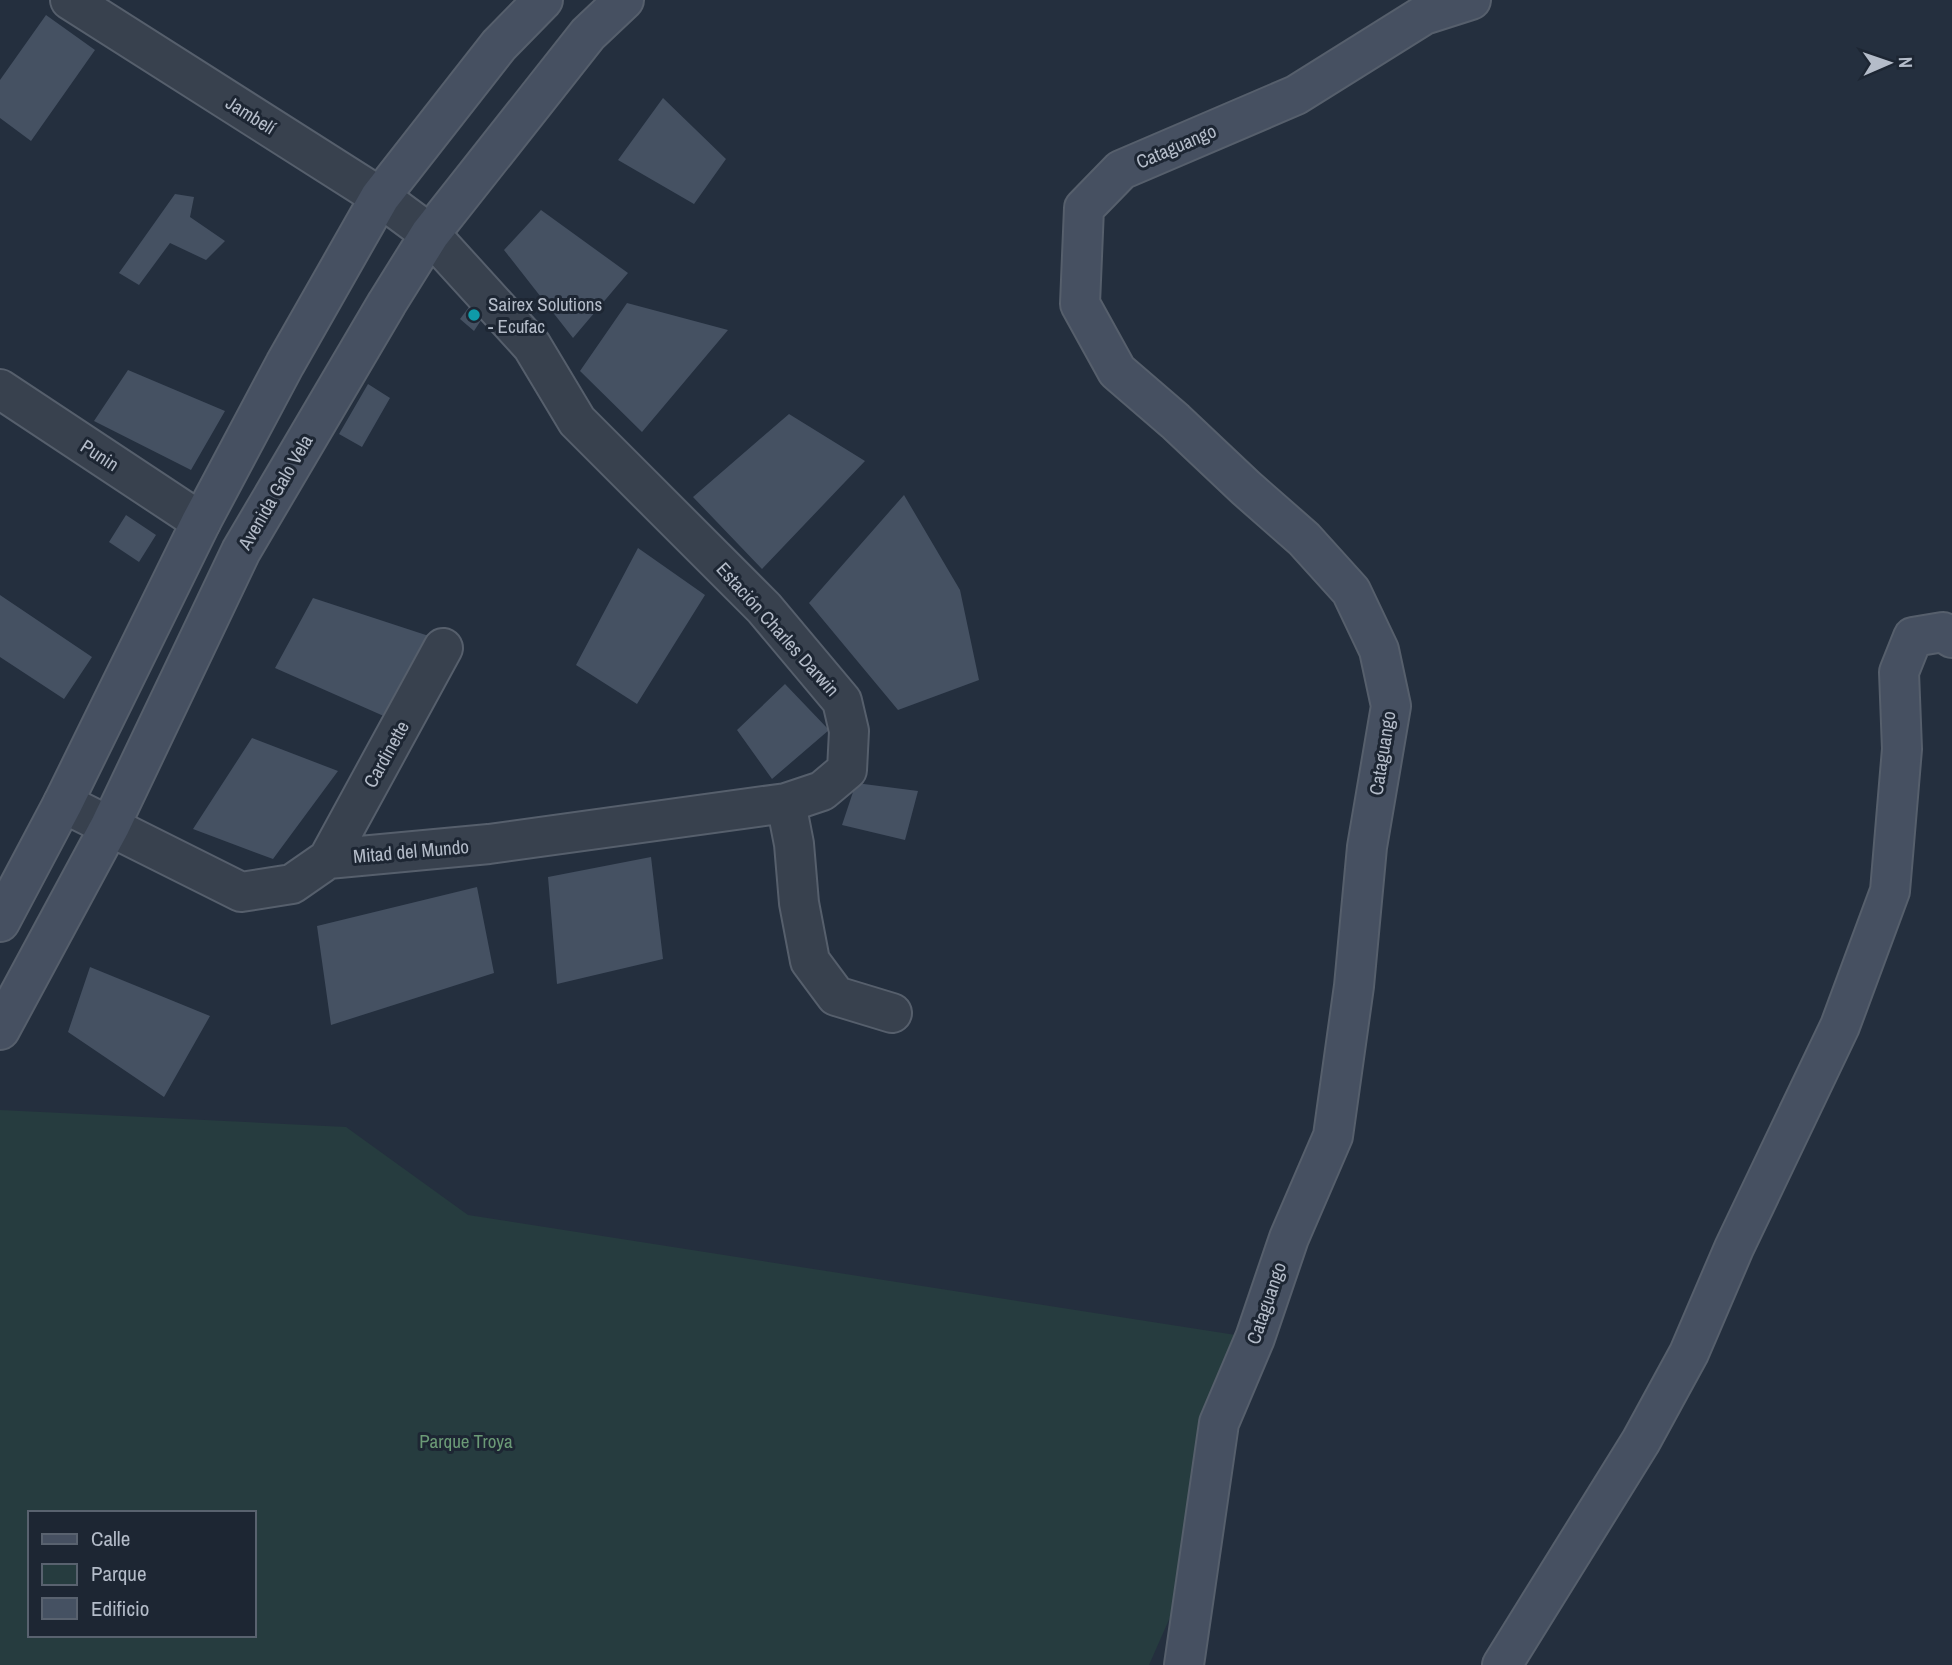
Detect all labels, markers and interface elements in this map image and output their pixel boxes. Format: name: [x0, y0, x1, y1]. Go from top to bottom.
north arrow: [1854, 28, 1924, 98]
text: N: [1893, 56, 1919, 68]
street label: Jambelí: [221, 90, 282, 141]
street label: Cataguango: [1132, 117, 1220, 175]
place label: Sairex Solutions - Ecufac: [488, 291, 603, 339]
marker: Sairex Solutions - Ecufac: [466, 307, 482, 323]
street label: Avenida Galo Vela: [231, 429, 319, 555]
street label: Punin: [76, 433, 124, 477]
street label: Estación Charles Darwin: [711, 556, 845, 702]
street label: Cataguango: [1363, 709, 1401, 797]
street label: Cardinette: [357, 716, 415, 792]
street label: Mitad del Mundo: [352, 833, 470, 869]
street label: Cataguango: [1240, 1259, 1292, 1347]
park label: Parque Troya: [419, 1428, 513, 1454]
legend: [28, 1511, 256, 1637]
text: Calle: [91, 1524, 130, 1553]
text: Parque: [91, 1559, 147, 1588]
text: Edificio: [91, 1594, 149, 1623]

